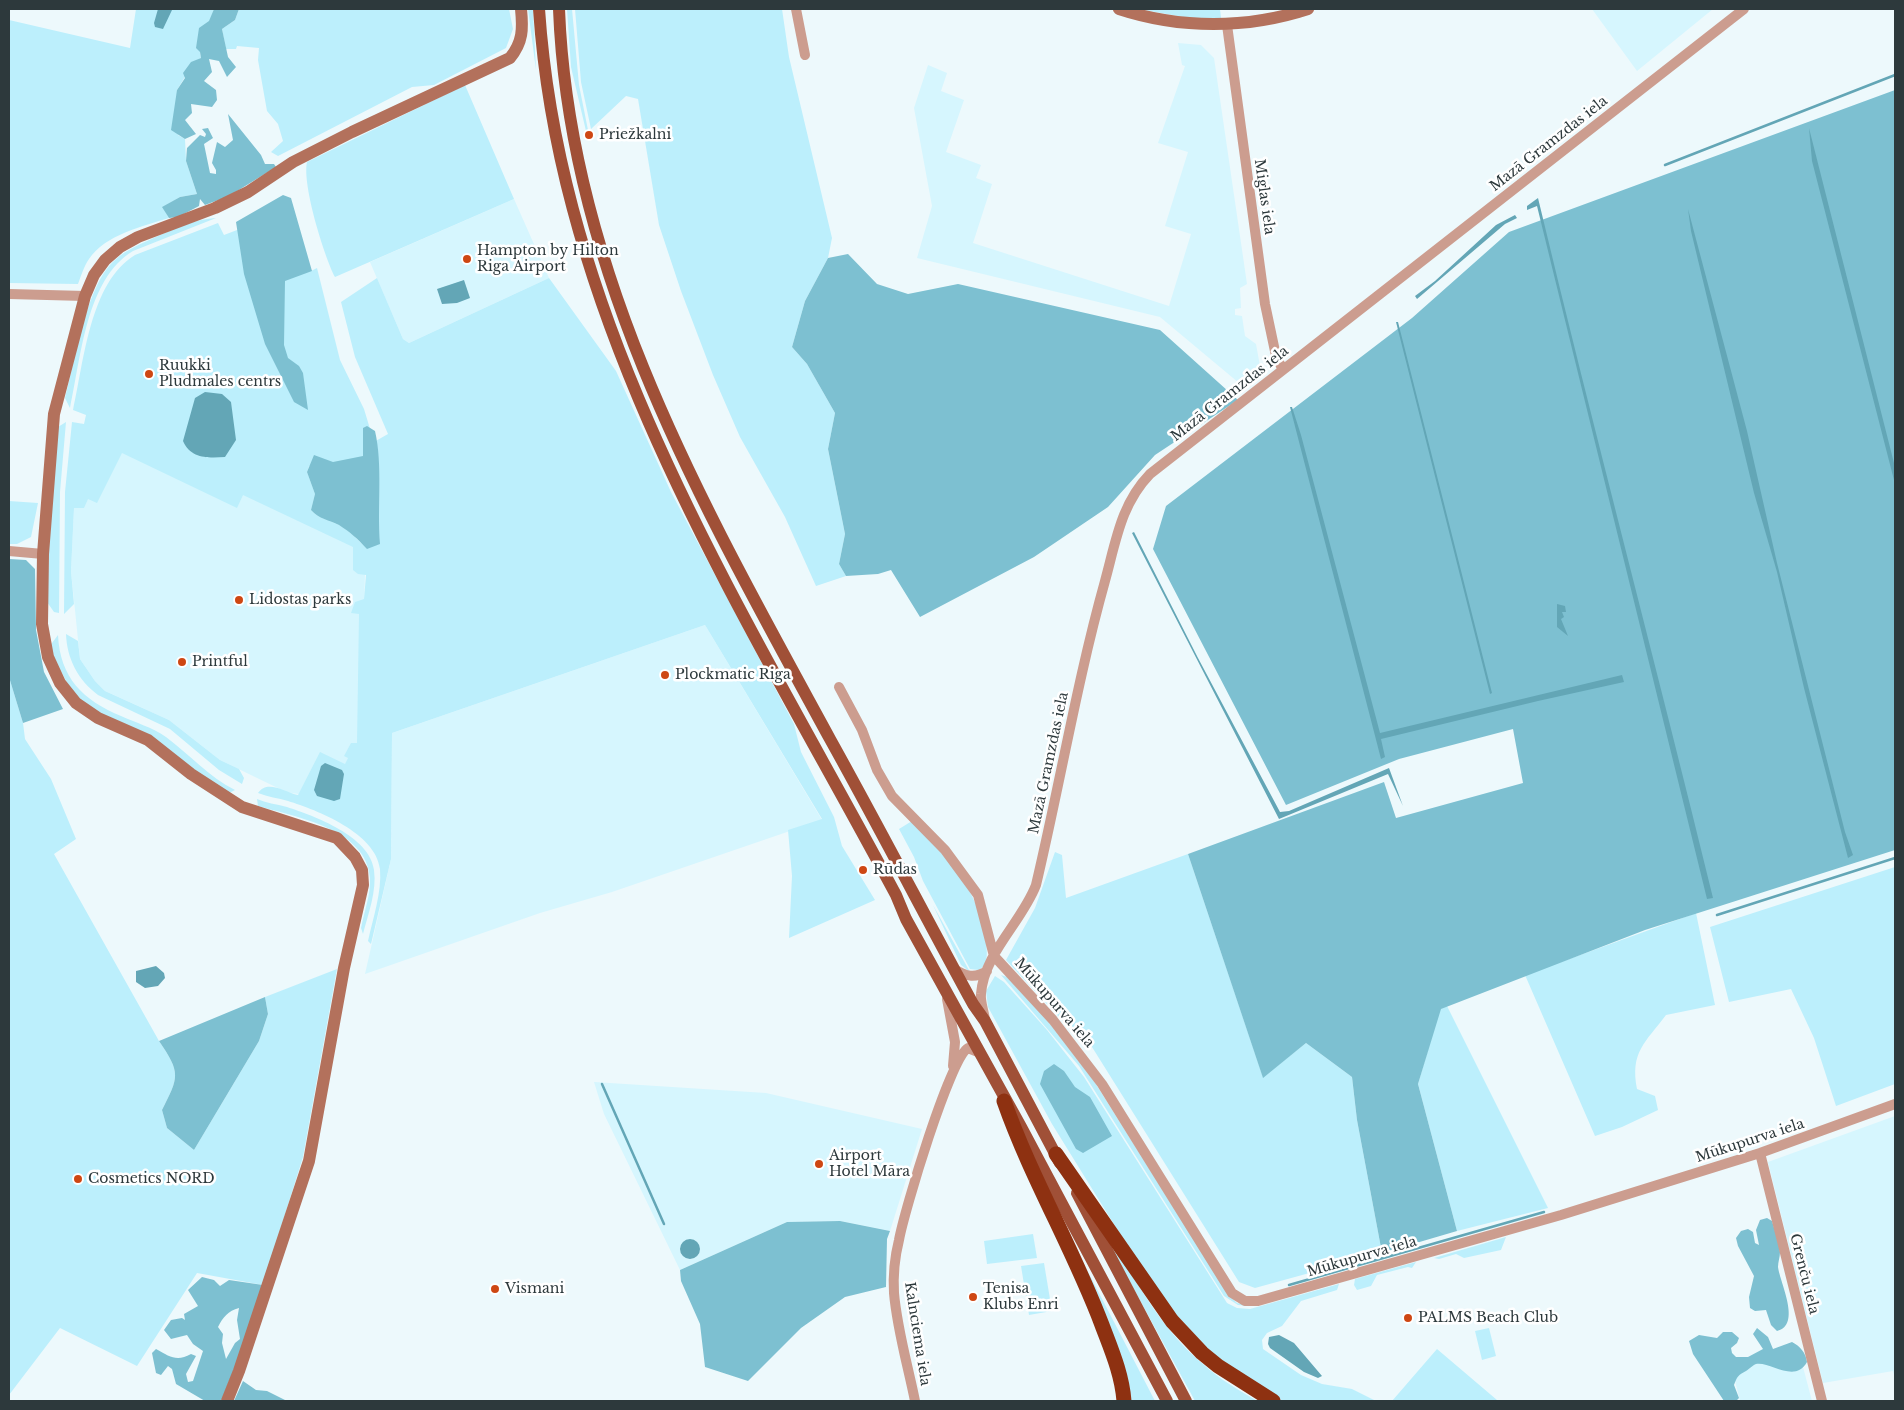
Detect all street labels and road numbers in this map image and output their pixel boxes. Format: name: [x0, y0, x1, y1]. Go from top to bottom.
street label: Mazā Gramzdas iela: [1487, 93, 1611, 195]
street label: Miglas iela: [1250, 158, 1278, 236]
street label: Mazā Gramzdas iela: [1168, 343, 1292, 445]
street label: Mazā Gramzdas iela: [1026, 690, 1072, 836]
street label: Mūkupurva iela: [1011, 955, 1097, 1051]
street label: Mūkupurva iela: [1694, 1116, 1806, 1166]
street label: Grenču iela: [1786, 1232, 1822, 1316]
street label: Mūkupurva iela: [1305, 1233, 1419, 1281]
street label: Kalnciema iela: [900, 1281, 934, 1387]

